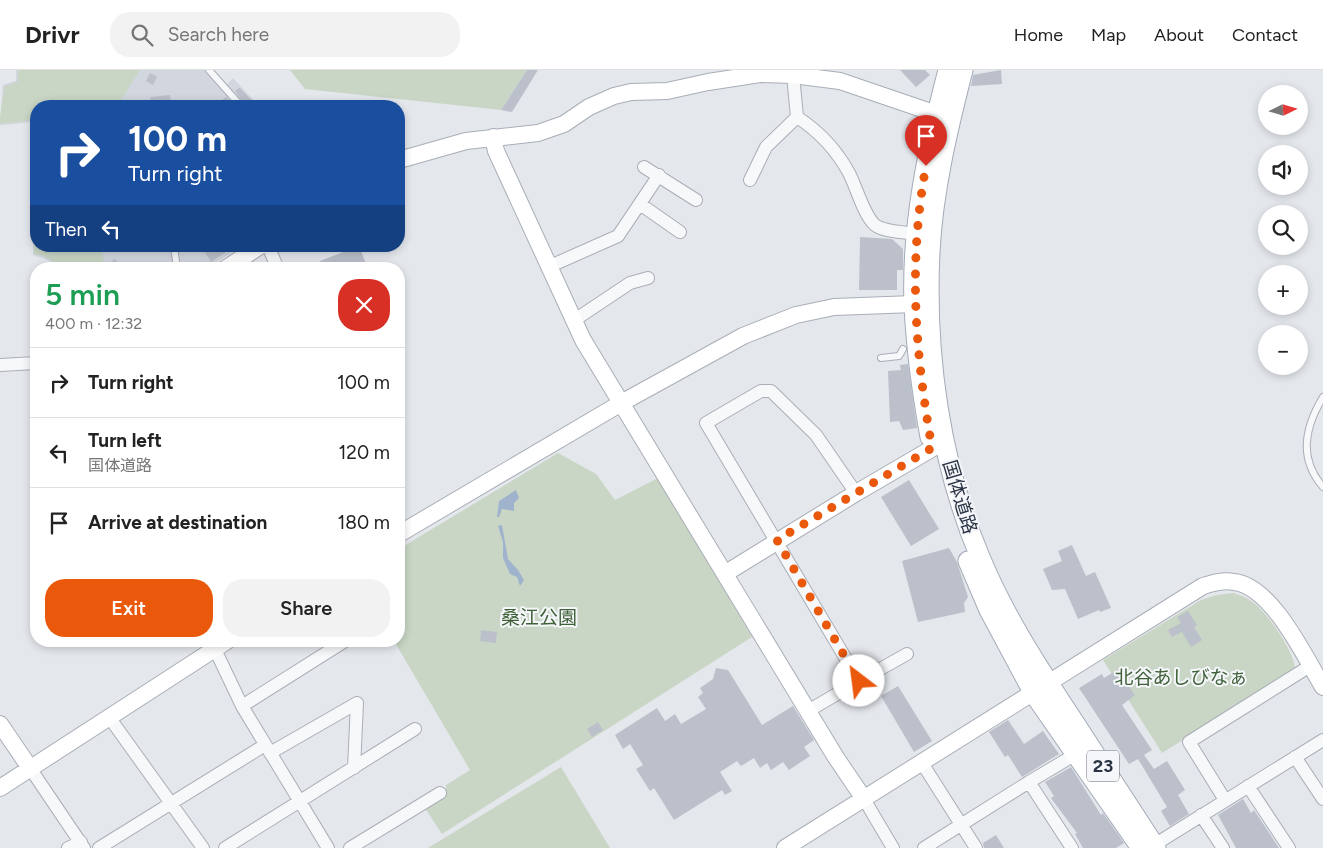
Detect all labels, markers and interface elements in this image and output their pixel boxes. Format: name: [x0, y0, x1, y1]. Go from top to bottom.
search box: [110, 12, 460, 57]
text: Drivr: [25, 20, 80, 49]
icon: search: [128, 21, 156, 49]
text: Search here: [168, 23, 269, 46]
text: Home: [1014, 24, 1063, 46]
text: Map: [1091, 24, 1126, 46]
text: About: [1154, 24, 1204, 46]
text: Contact: [1232, 24, 1298, 46]
north arrow: [1258, 85, 1308, 135]
map controls: [1258, 85, 1308, 375]
pin: [905, 115, 947, 166]
text: 100 m: [128, 118, 227, 160]
icon: right: [45, 120, 110, 185]
icon: arrive: [912, 122, 940, 150]
button: sound: [1258, 145, 1308, 195]
text: Turn right: [128, 160, 223, 187]
button: search: [1258, 205, 1308, 255]
icon: left: [97, 215, 125, 243]
text: Then: [45, 218, 87, 241]
button: +: [1258, 265, 1308, 315]
text: 5 min: [45, 276, 120, 313]
button: close: [338, 279, 390, 331]
text: 400 m · 12:32: [45, 314, 142, 333]
button: −: [1258, 325, 1308, 375]
icon: right: [45, 369, 73, 397]
text: Turn right: [88, 371, 174, 394]
text: 100 m: [337, 371, 390, 394]
text: Turn left: [88, 429, 162, 452]
icon: left: [45, 439, 73, 467]
text: 120 m: [338, 441, 390, 464]
text: 国体道路: [88, 456, 152, 475]
street label: 国体道路: [938, 457, 982, 537]
icon: arrive: [45, 509, 73, 537]
text: Arrive at destination: [88, 511, 267, 534]
text: 180 m: [337, 511, 390, 534]
button: Exit: [45, 579, 213, 637]
button: Share: [223, 579, 390, 637]
park label: 桑江公園: [501, 606, 577, 629]
position arrow: [832, 654, 884, 706]
park label: 北谷あしびなぁ: [1114, 666, 1248, 689]
road number: 23: [1087, 750, 1119, 781]

